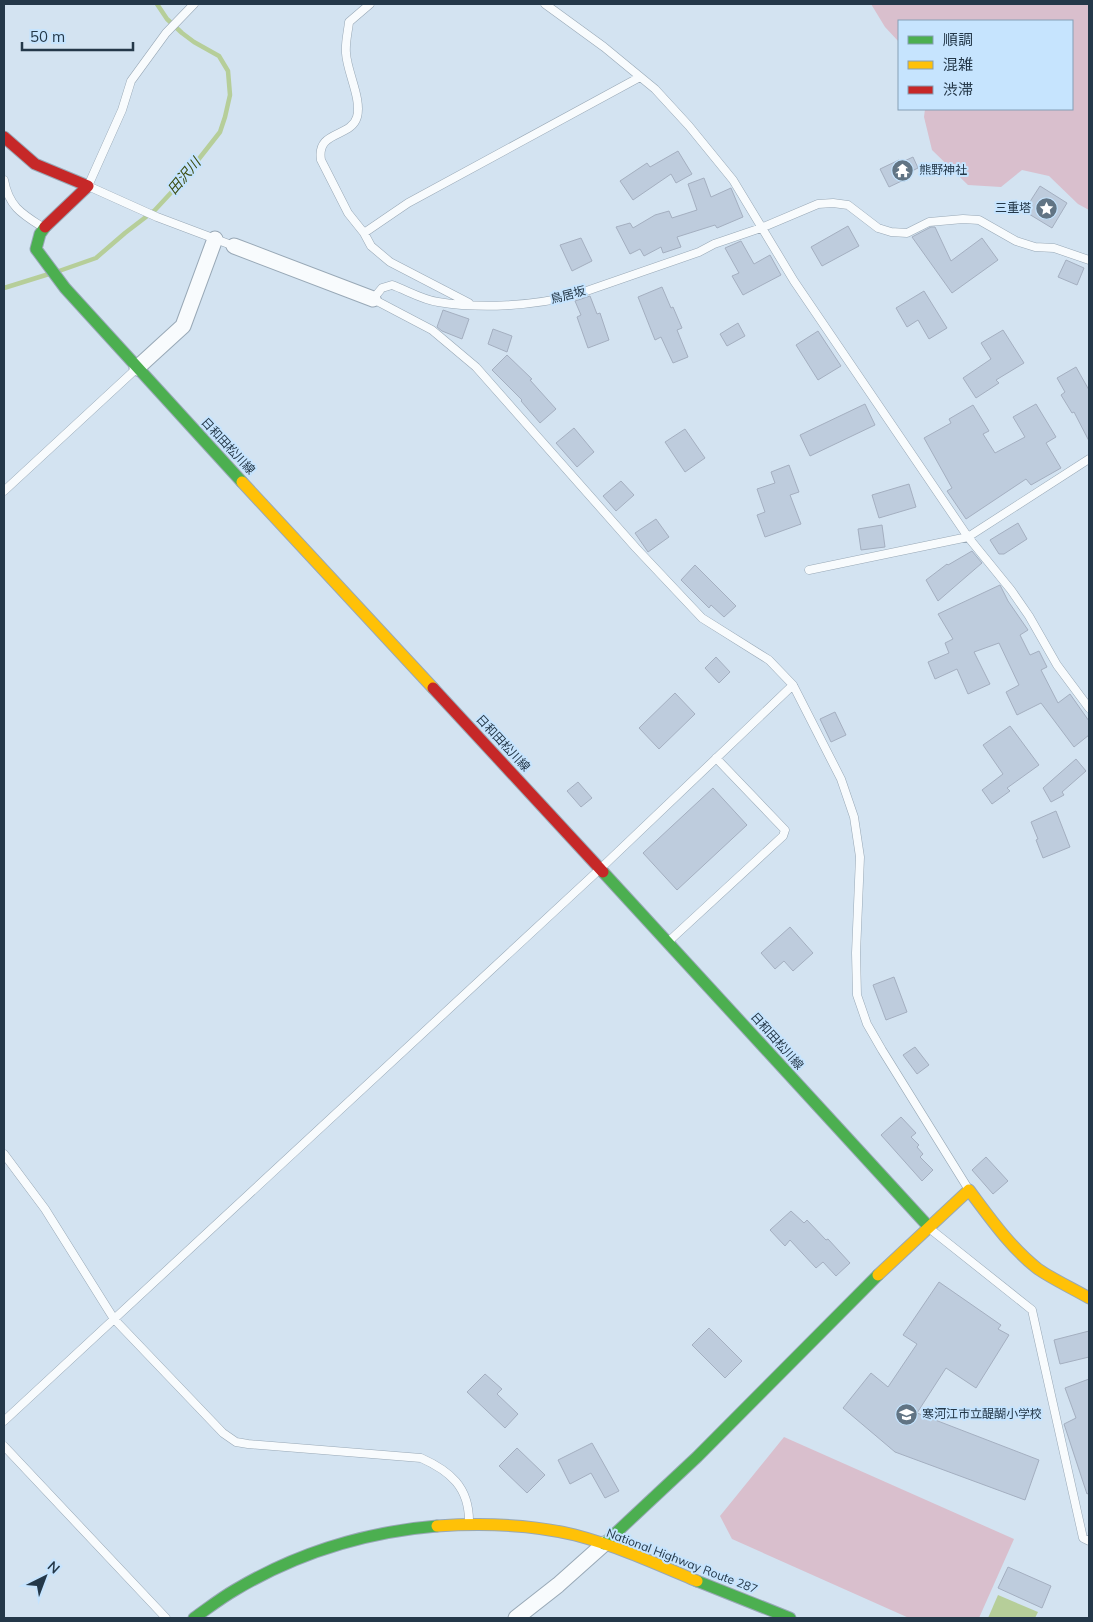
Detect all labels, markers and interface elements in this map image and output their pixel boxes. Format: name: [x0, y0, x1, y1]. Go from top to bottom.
scale bar: [22, 20, 134, 52]
legend: [898, 20, 1073, 110]
text: 50 m: [30, 27, 65, 46]
text: 順調: [943, 30, 973, 49]
text: 混雑: [943, 55, 973, 74]
text: 渋滞: [943, 80, 973, 99]
water label: 田沢川: [164, 153, 206, 198]
temple icon: 熊野神社: [891, 158, 915, 182]
place label: 熊野神社: [919, 162, 967, 177]
place icon: 三重塔: [1035, 196, 1059, 220]
place label: 三重塔: [995, 200, 1031, 215]
street label: 鳥居坂: [549, 283, 587, 306]
street label: 日和田松川線: [198, 414, 258, 477]
street label: 日和田松川線: [473, 711, 533, 774]
street label: 日和田松川線: [748, 1009, 807, 1072]
school or university icon: 寒河江市立醍醐小学校: [894, 1402, 918, 1426]
place label: 寒河江市立醍醐小学校: [922, 1406, 1042, 1421]
street label: National Highway Route 287: [604, 1525, 760, 1596]
north arrow: [20, 1552, 70, 1602]
text: N: [44, 1557, 64, 1578]

